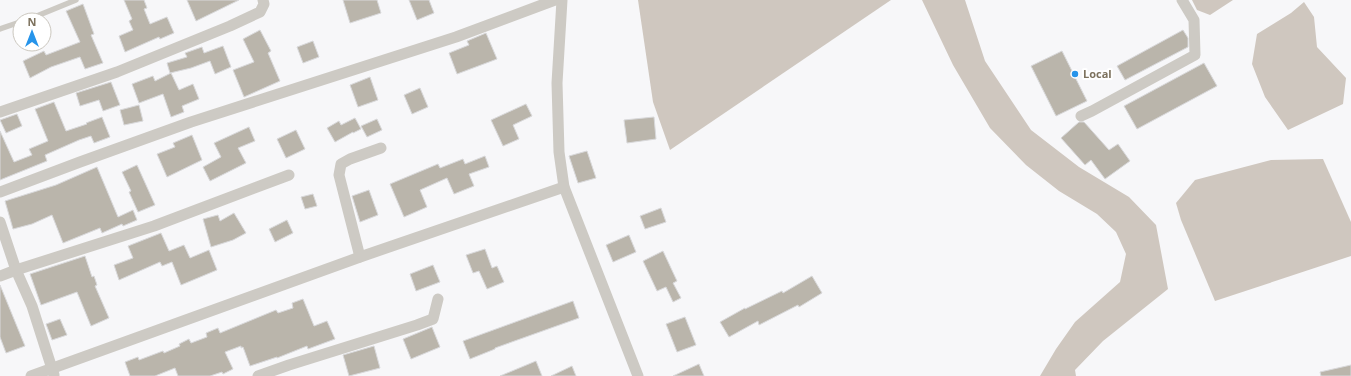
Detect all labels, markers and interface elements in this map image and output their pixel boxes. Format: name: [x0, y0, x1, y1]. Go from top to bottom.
north arrow: [12, 12, 52, 52]
text: N: [28, 14, 36, 29]
place label: Local: [1083, 66, 1112, 81]
marker: Local: [1070, 69, 1080, 79]

